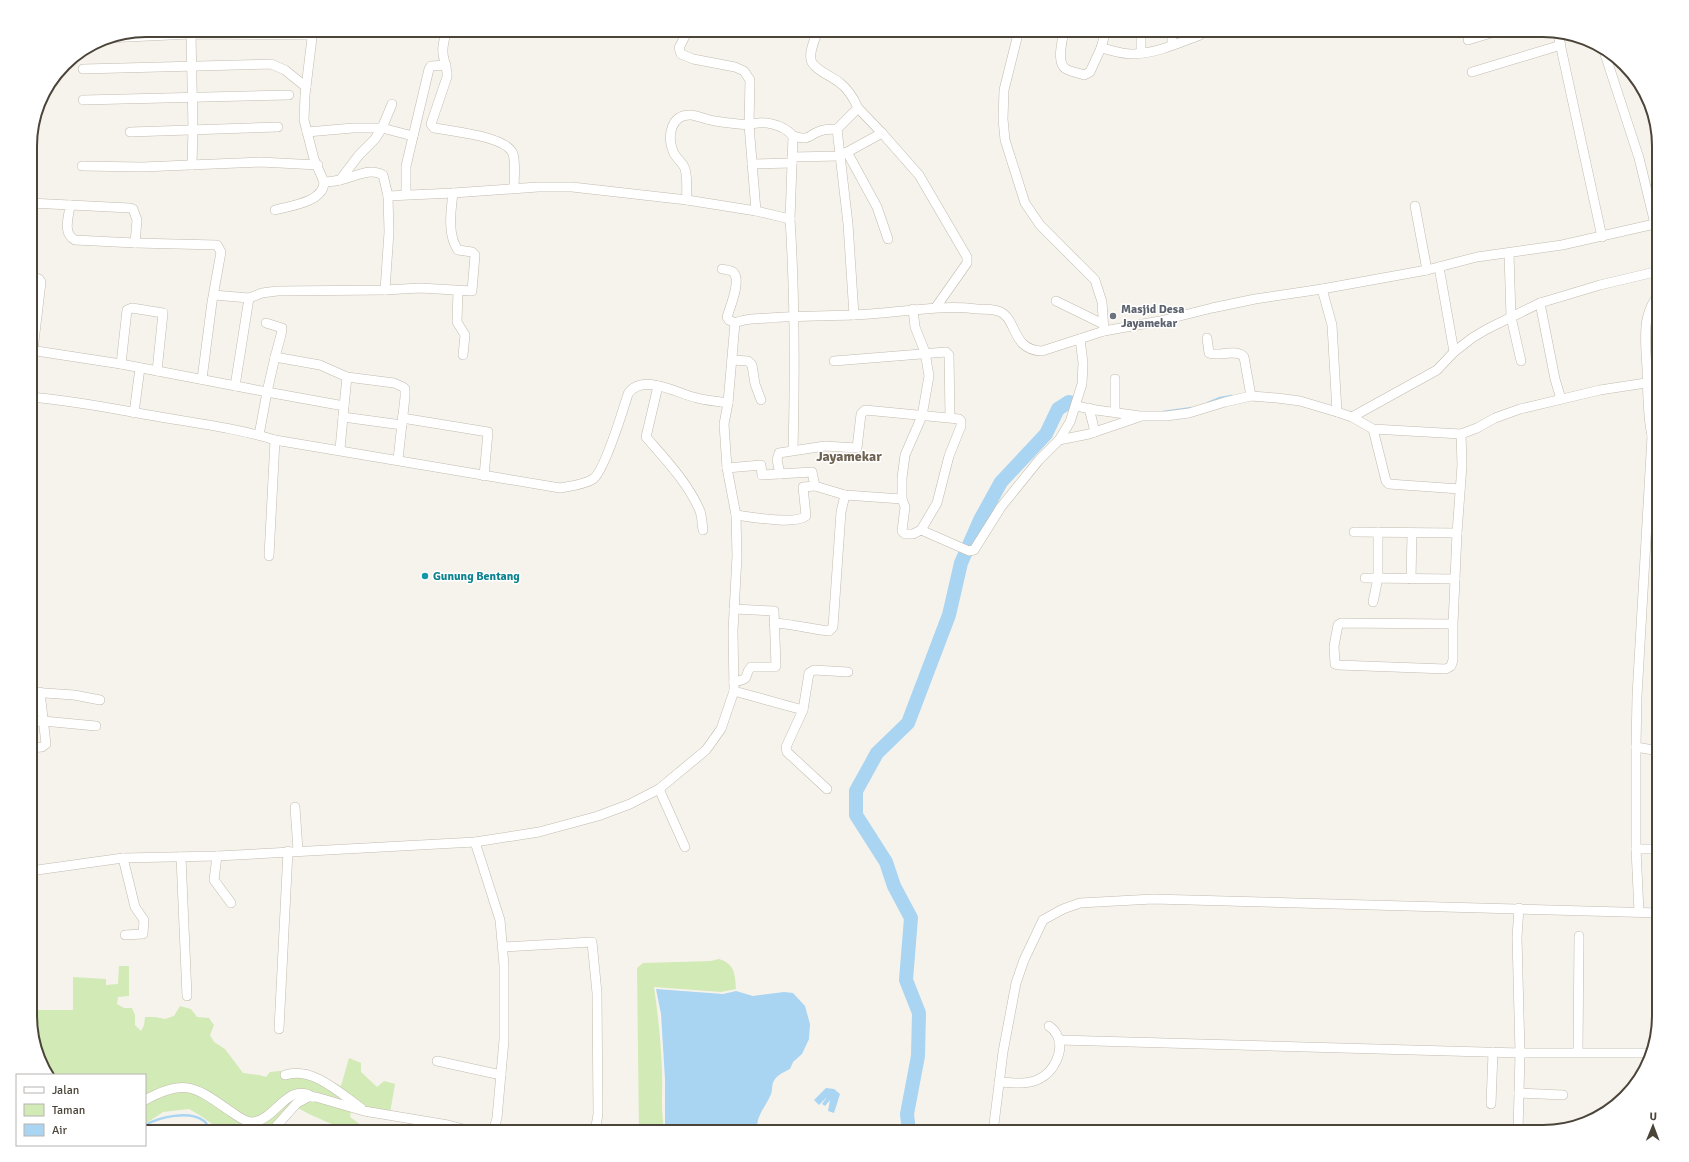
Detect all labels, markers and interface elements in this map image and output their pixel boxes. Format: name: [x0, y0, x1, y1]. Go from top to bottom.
place label: Masjid Desa Jayamekar: [1121, 302, 1184, 331]
marker: Masjid Desa Jayamekar: [1108, 311, 1118, 321]
district label: Jayamekar: [816, 448, 882, 465]
place label: Gunung Bentang: [433, 569, 520, 584]
marker: Gunung Bentang: [420, 571, 430, 581]
legend: [16, 1074, 146, 1146]
text: Jalan: [52, 1083, 79, 1098]
text: Taman: [52, 1103, 85, 1118]
north arrow: [1633, 1106, 1673, 1146]
text: U: [1649, 1110, 1657, 1123]
text: Air: [52, 1123, 68, 1138]

